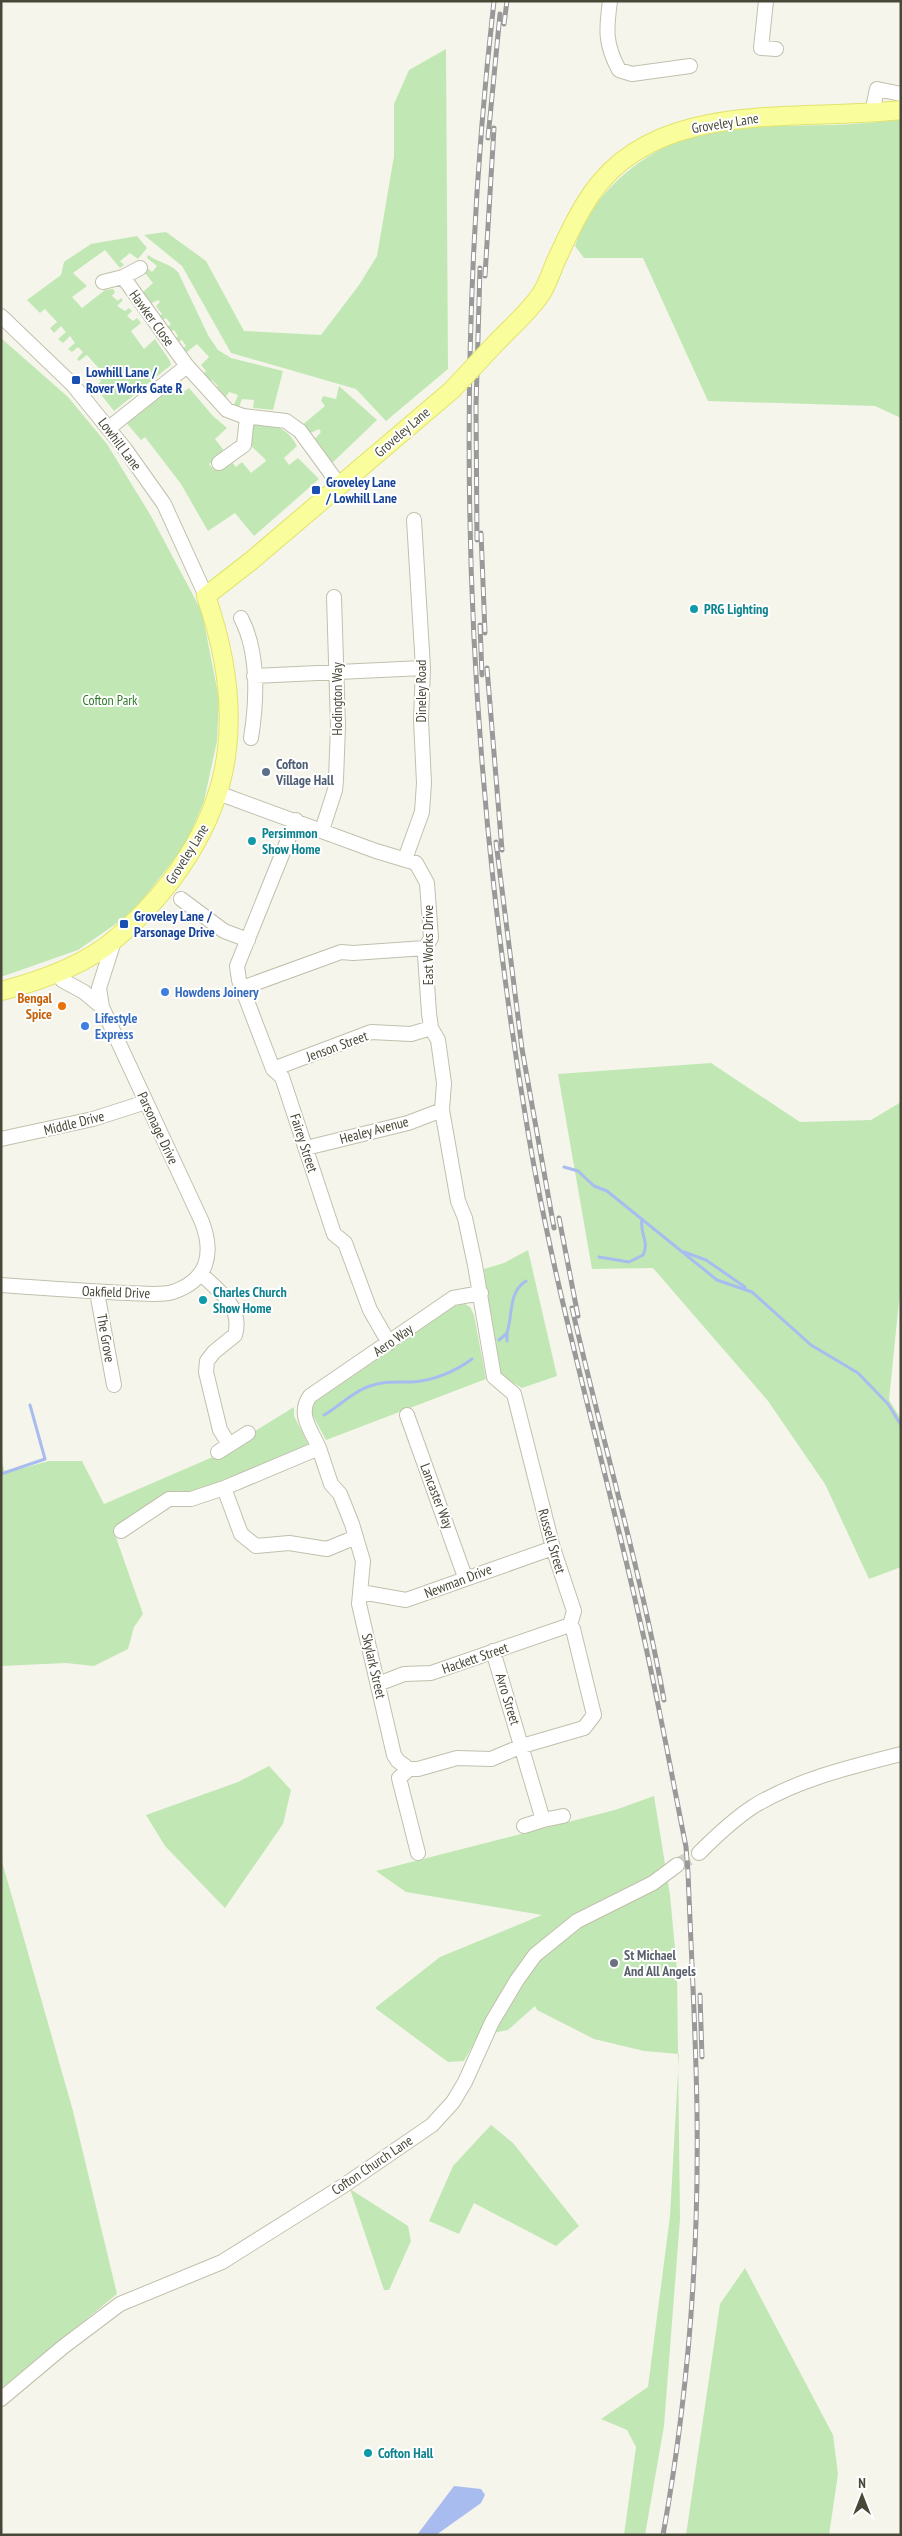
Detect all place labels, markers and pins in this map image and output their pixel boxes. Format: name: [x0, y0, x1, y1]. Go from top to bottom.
place label: Lowhill Lane / Rover Works Gate R: [86, 363, 183, 397]
marker: Lowhill Lane / Rover Works Gate R: [70, 374, 82, 386]
place label: Groveley Lane / Lowhill Lane: [325, 473, 397, 507]
marker: Groveley Lane / Lowhill Lane: [310, 484, 322, 496]
place label: PRG Lighting: [704, 600, 769, 618]
marker: PRG Lighting: [688, 603, 700, 615]
place label: Cofton Village Hall: [275, 755, 334, 789]
marker: Cofton Village Hall: [260, 766, 272, 778]
place label: Persimmon Show Home: [262, 824, 320, 858]
marker: Persimmon Show Home: [246, 835, 258, 847]
place label: Groveley Lane / Parsonage Drive: [134, 907, 215, 941]
marker: Groveley Lane / Parsonage Drive: [118, 918, 130, 930]
place label: Howdens Joinery: [175, 983, 259, 1001]
marker: Howdens Joinery: [159, 986, 171, 998]
place label: Bengal Spice: [17, 989, 53, 1023]
marker: Bengal Spice: [56, 1000, 68, 1012]
place label: Lifestyle Express: [95, 1009, 138, 1043]
marker: Lifestyle Express: [79, 1020, 91, 1032]
place label: Charles Church Show Home: [213, 1283, 287, 1317]
marker: Charles Church Show Home: [197, 1294, 209, 1306]
place label: St Michael And All Angels: [623, 1946, 696, 1980]
marker: St Michael And All Angels: [608, 1957, 620, 1969]
place label: Cofton Hall: [378, 2444, 434, 2462]
marker: Cofton Hall: [362, 2447, 374, 2459]

